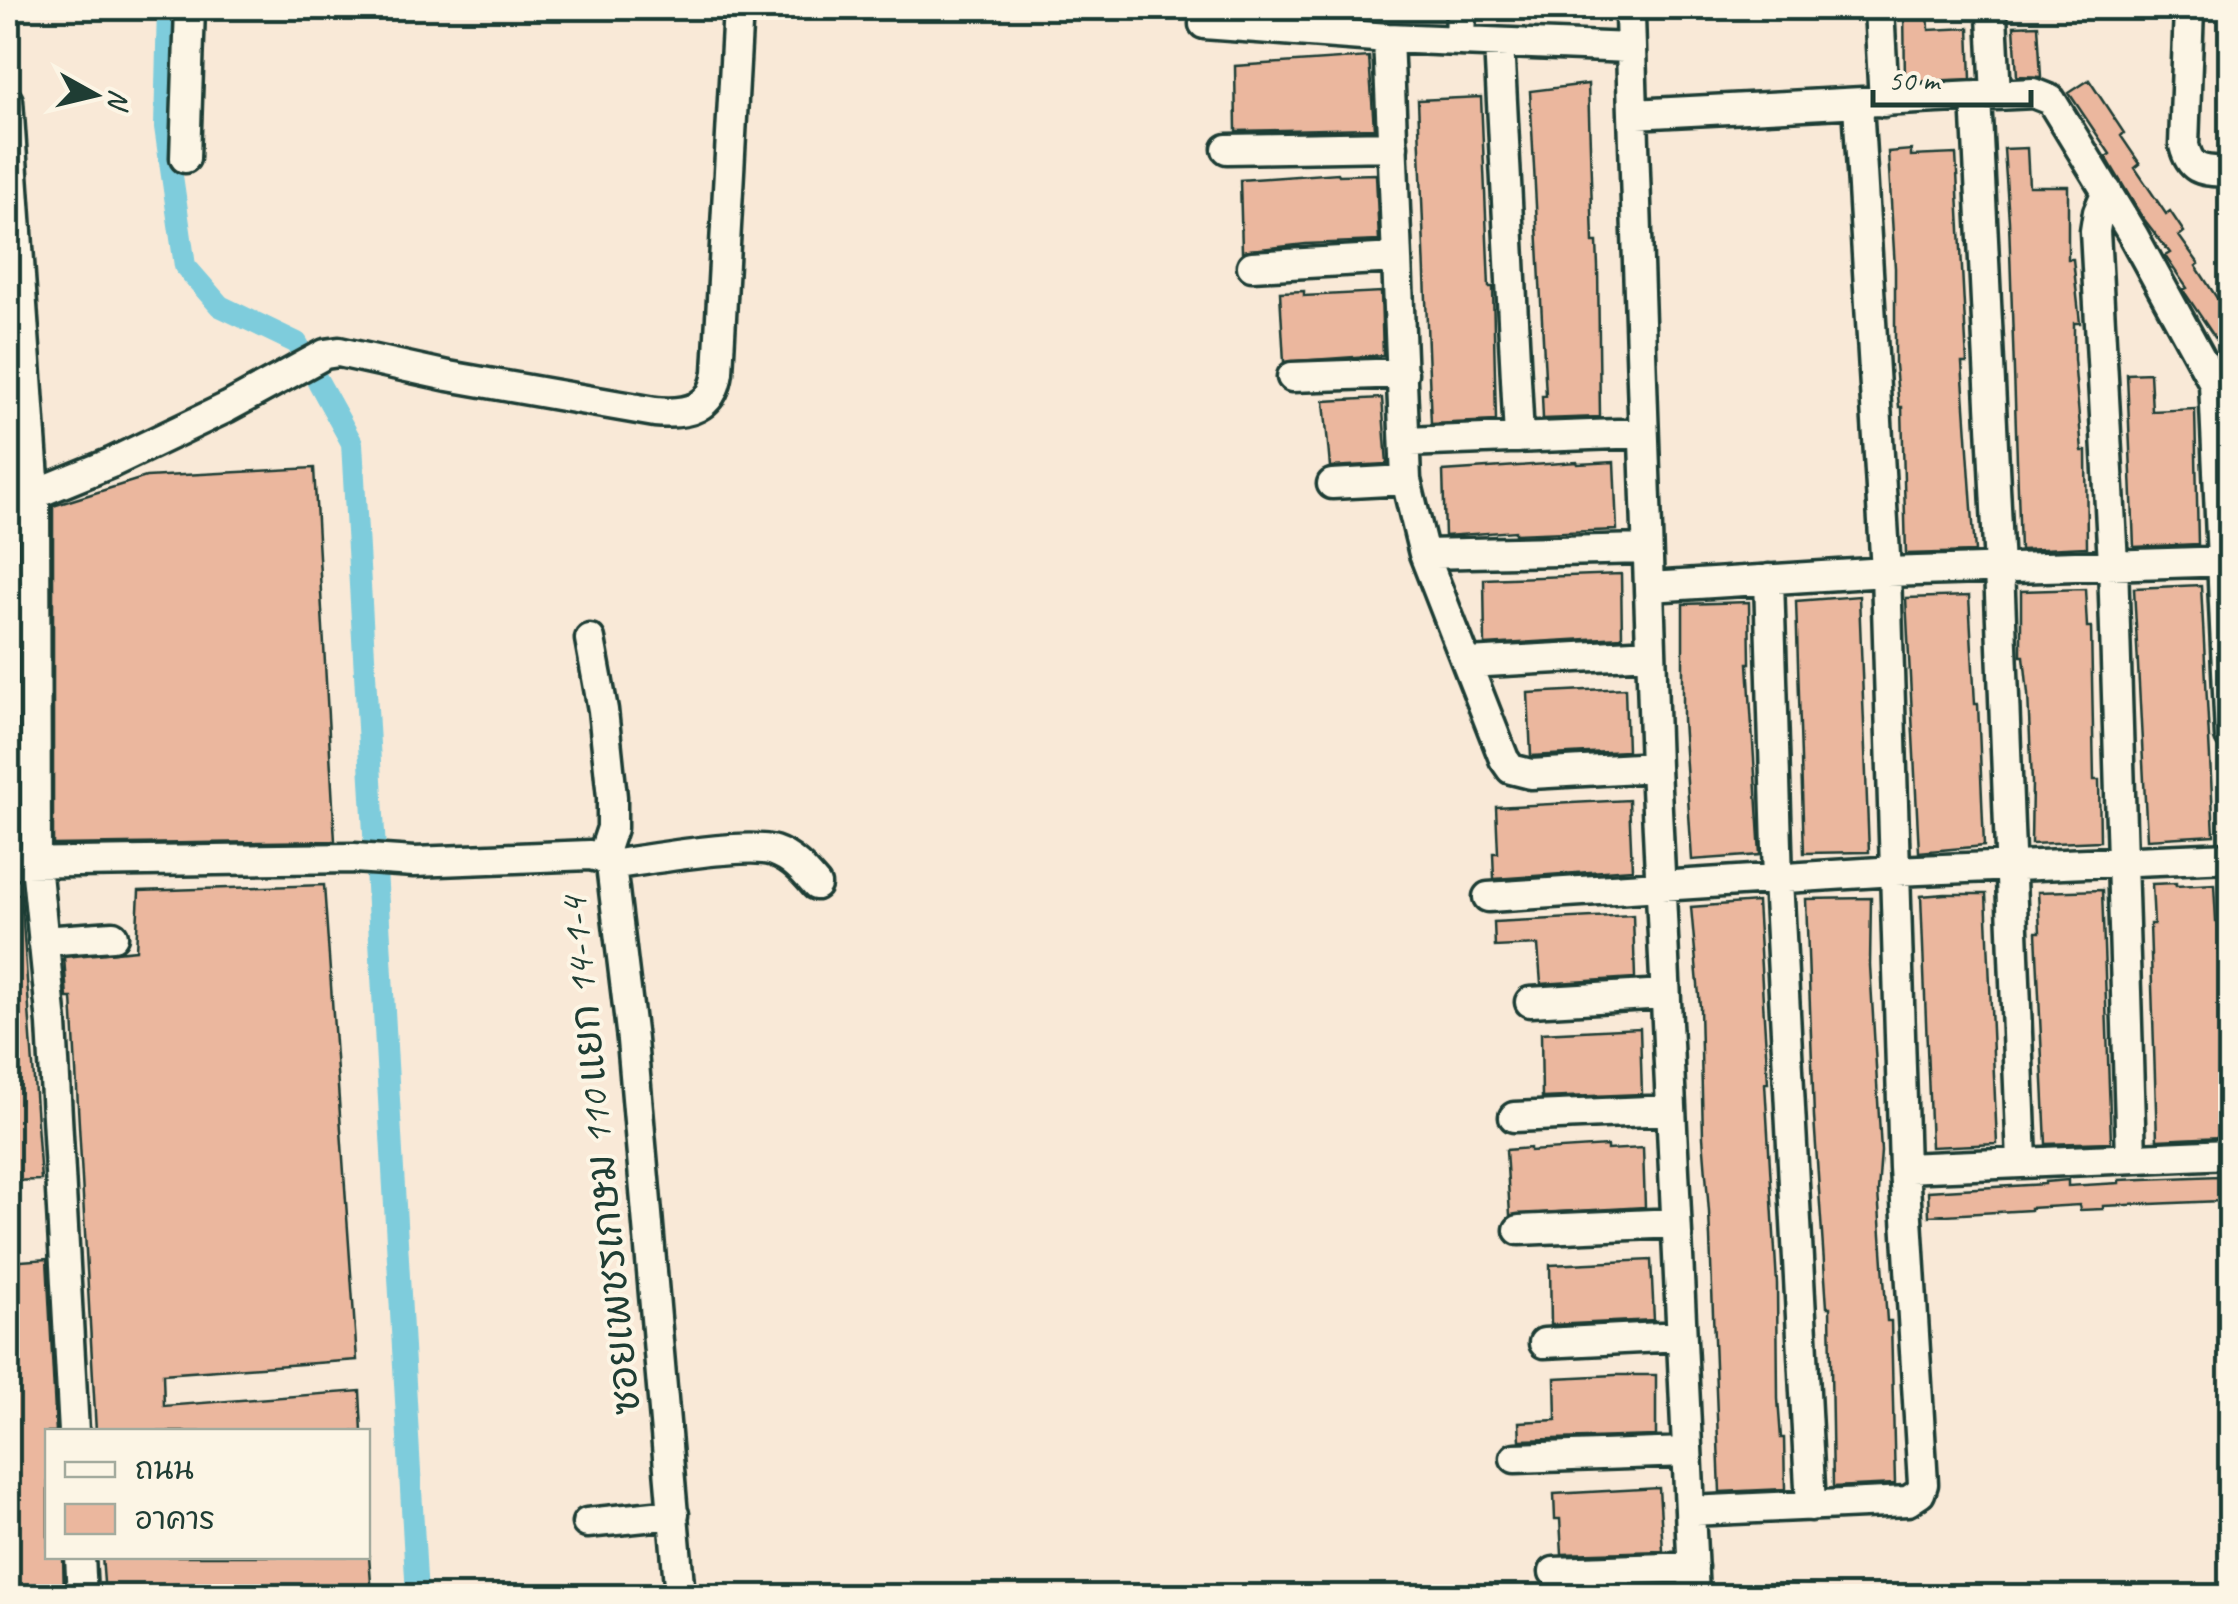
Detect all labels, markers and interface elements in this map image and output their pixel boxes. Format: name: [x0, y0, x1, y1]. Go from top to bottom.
north arrow: [45, 45, 145, 145]
scale bar: [1873, 45, 2030, 107]
text: 50 m: [1888, 61, 1941, 99]
text: N: [100, 87, 138, 114]
street label: ซอยเพชรเกษม 110 แยก 14-1-4: [548, 891, 652, 1417]
legend: [45, 1429, 370, 1559]
text: ถนน: [135, 1450, 194, 1488]
text: อาคาร: [135, 1500, 215, 1538]

